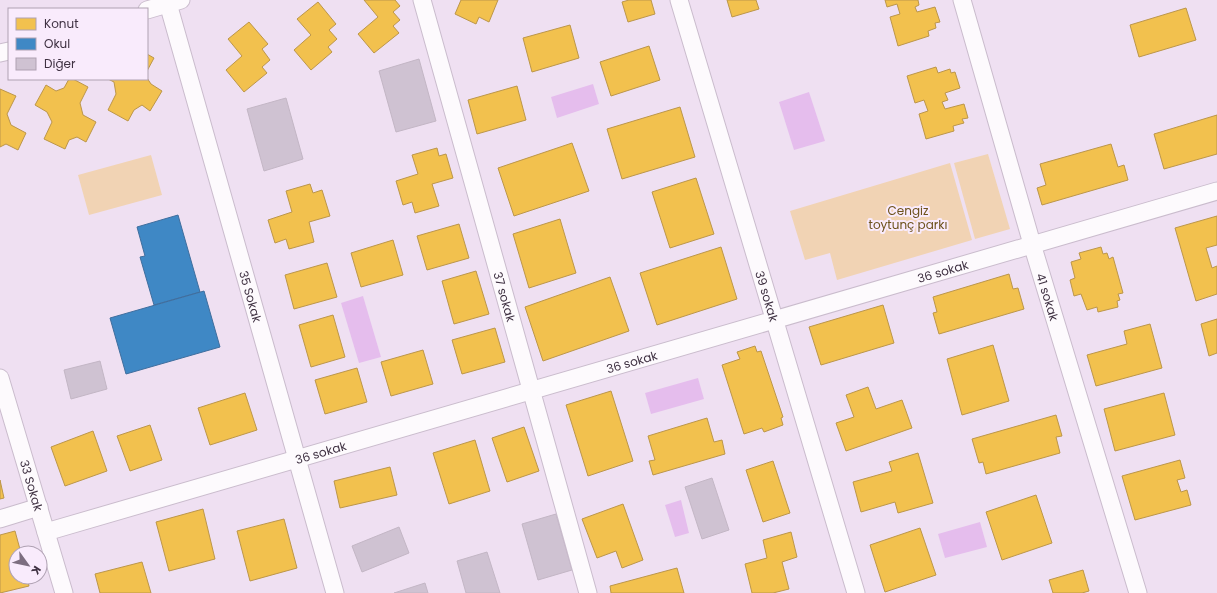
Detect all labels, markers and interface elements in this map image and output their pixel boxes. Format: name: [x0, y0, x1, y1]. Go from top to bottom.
legend: [8, 8, 148, 80]
text: Konut: [44, 15, 79, 32]
text: Okul: [44, 35, 70, 52]
text: Diğer: [44, 55, 76, 72]
park label: Cengiz toytunç parkı: [869, 202, 947, 233]
street label: 36 sokak: [915, 255, 971, 286]
street label: 35 Sokak: [236, 268, 267, 325]
street label: 39 sokak: [752, 269, 783, 324]
street label: 37 sokak: [490, 270, 520, 324]
street label: 41 sokak: [1033, 271, 1064, 324]
street label: 36 sokak: [604, 346, 660, 377]
street label: 36 sokak: [293, 436, 349, 468]
street label: 33 Sokak: [16, 458, 48, 514]
north arrow: [8, 545, 48, 585]
text: K: [27, 563, 45, 578]

